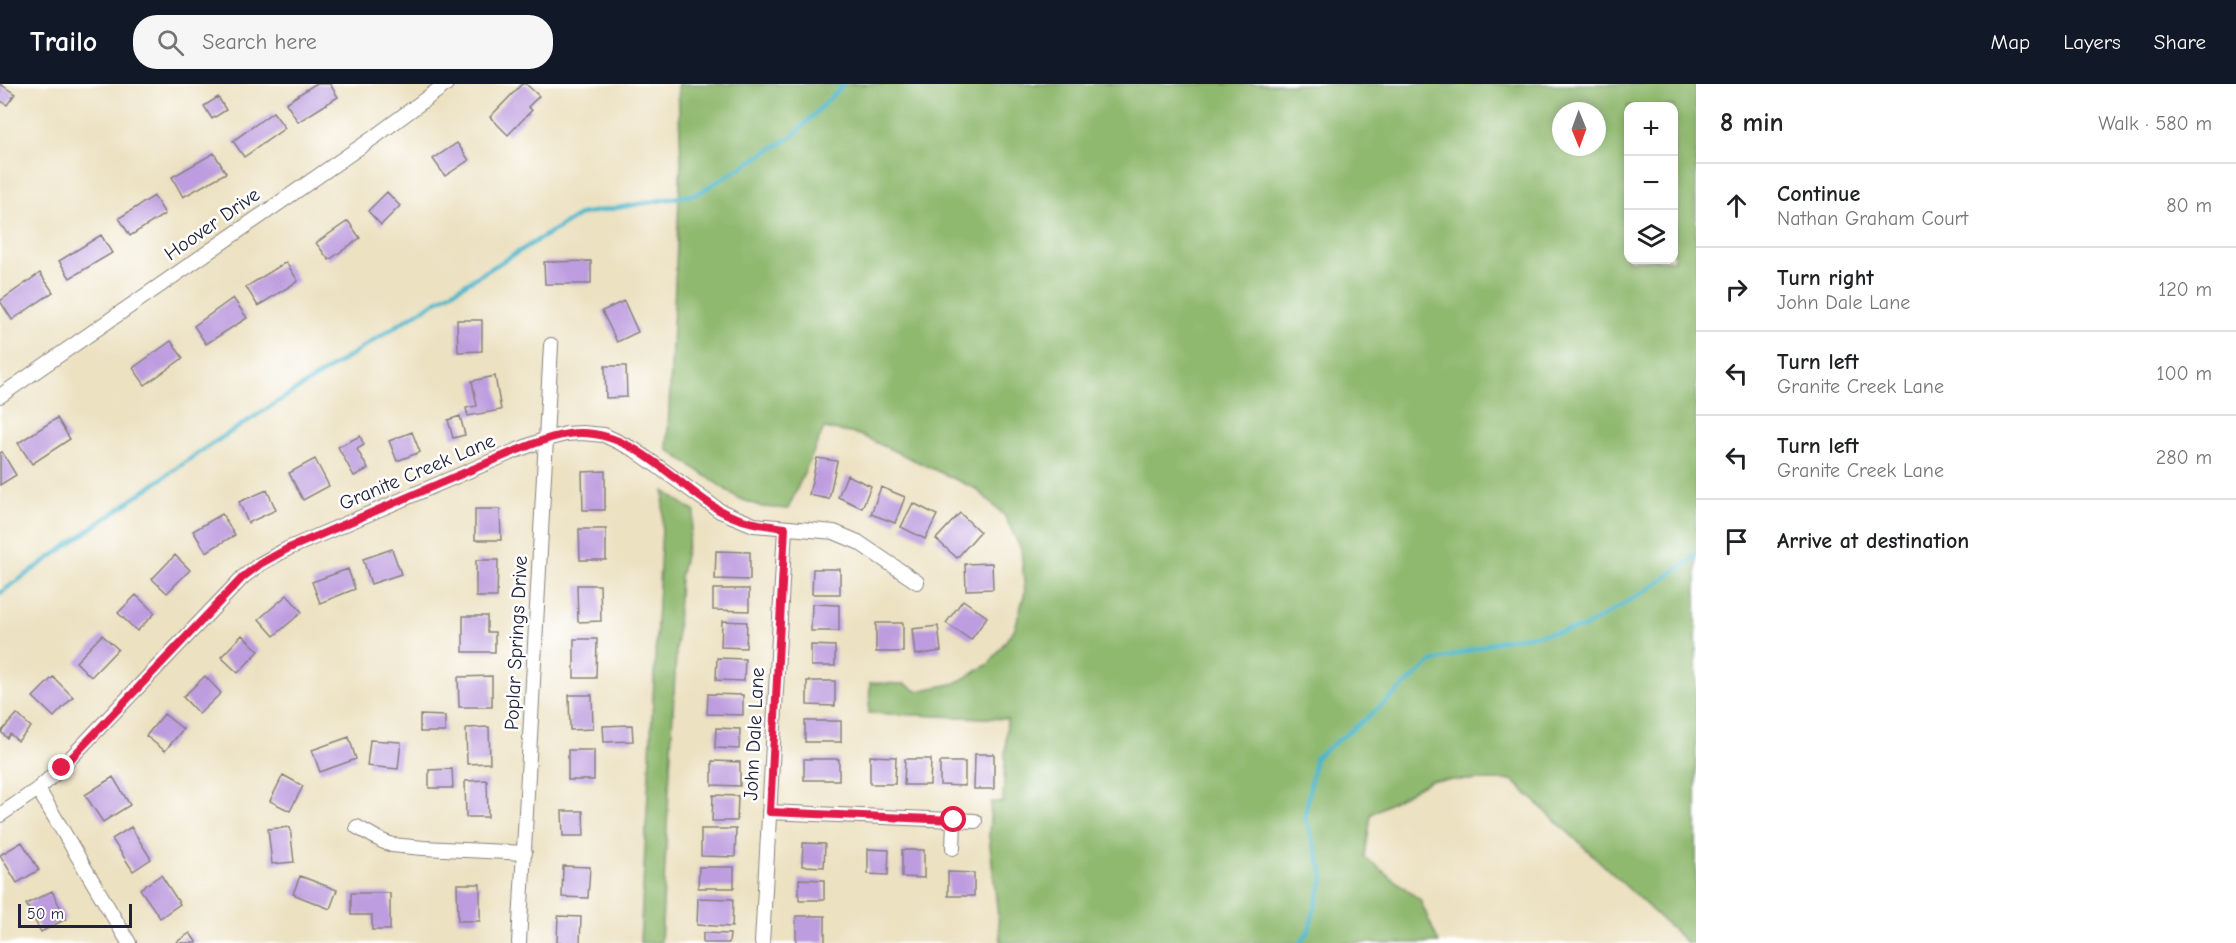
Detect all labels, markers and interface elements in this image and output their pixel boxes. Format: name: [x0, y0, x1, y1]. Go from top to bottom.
search box: [133, 15, 553, 69]
text: Trailo: [30, 26, 97, 58]
icon: search: [154, 26, 187, 59]
text: Search here: [202, 29, 317, 55]
text: Map: [1991, 30, 2030, 54]
text: Layers: [2063, 30, 2121, 54]
text: Share: [2154, 30, 2206, 54]
north arrow: [1552, 102, 1606, 156]
map controls: [1624, 102, 1678, 264]
button: +: [1624, 102, 1678, 156]
text: 8 min: [1720, 108, 1784, 138]
text: Walk · 580 m: [2098, 112, 2212, 135]
button: −: [1624, 156, 1678, 210]
text: Continue: [1777, 181, 1860, 207]
street label: Hoover Drive: [160, 183, 264, 265]
icon: ahead: [1720, 189, 1753, 222]
text: 80 m: [2166, 194, 2212, 217]
text: Nathan Graham Court: [1777, 207, 1968, 230]
button: layers: [1624, 210, 1678, 264]
text: Turn right: [1777, 265, 1874, 291]
icon: right: [1720, 273, 1753, 306]
text: 120 m: [2158, 278, 2212, 301]
text: John Dale Lane: [1777, 291, 1910, 314]
text: Turn left: [1777, 349, 1859, 375]
icon: left: [1720, 357, 1753, 390]
text: 100 m: [2157, 362, 2212, 385]
text: Granite Creek Lane: [1777, 375, 1944, 398]
street label: Granite Creek Lane: [336, 429, 498, 515]
text: Turn left: [1777, 433, 1859, 459]
icon: left: [1720, 441, 1753, 474]
text: 280 m: [2156, 446, 2212, 469]
text: Granite Creek Lane: [1777, 459, 1944, 482]
icon: arrive: [1720, 525, 1753, 558]
text: Arrive at destination: [1777, 528, 1969, 554]
street label: Poplar Springs Drive: [500, 555, 532, 731]
street label: John Dale Lane: [739, 667, 769, 801]
route end: [48, 754, 74, 780]
route start: [940, 806, 966, 832]
scale bar: [18, 901, 132, 928]
text: 50 m: [27, 905, 64, 923]

